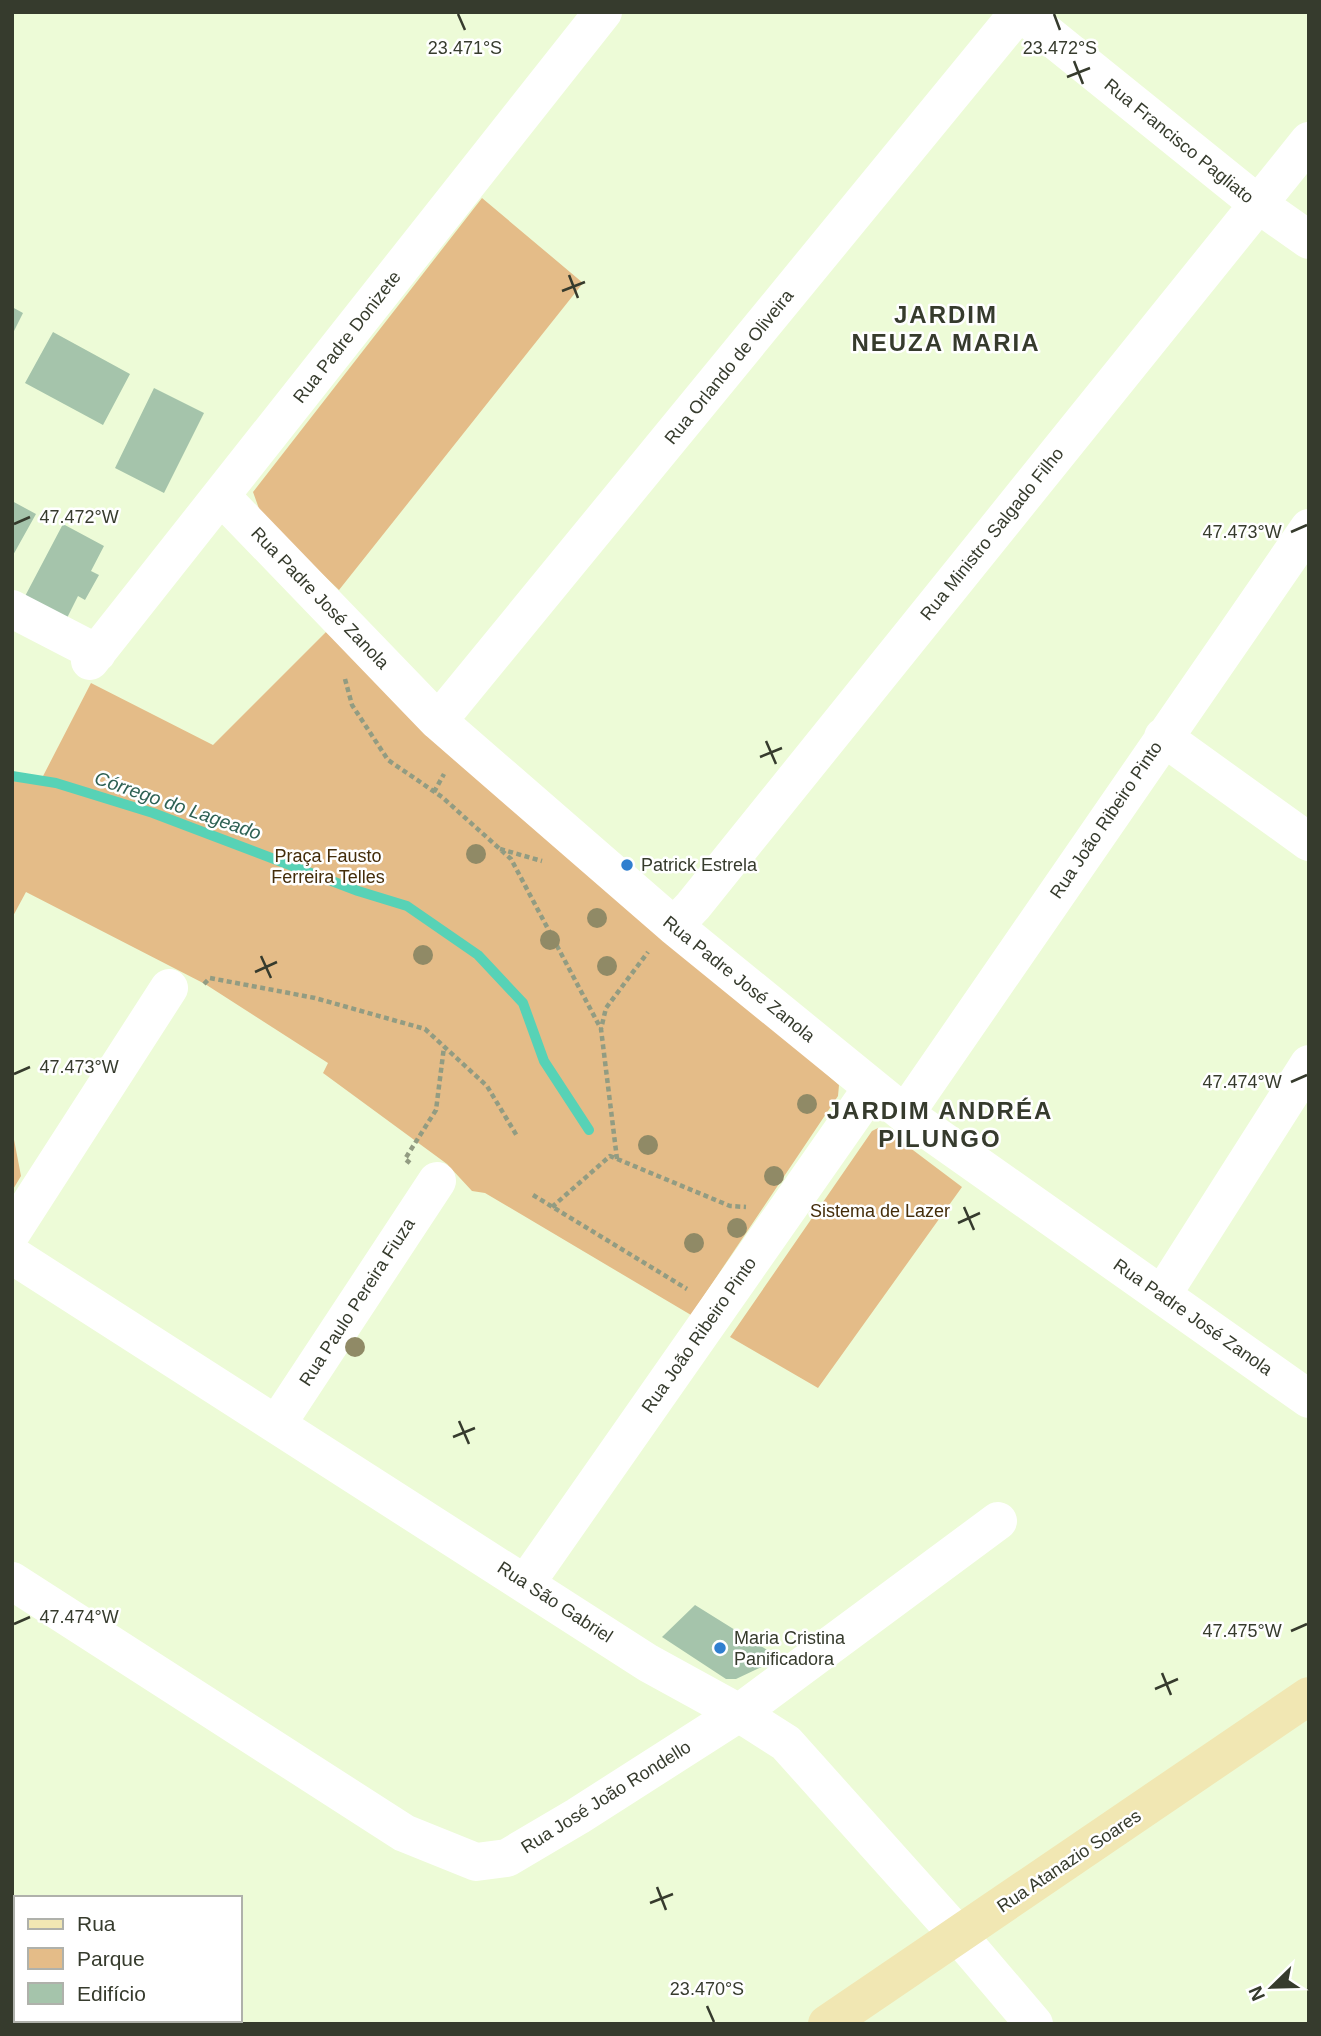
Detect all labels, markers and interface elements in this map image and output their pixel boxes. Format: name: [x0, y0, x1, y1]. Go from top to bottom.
text: 23.471°S: [428, 38, 502, 58]
text: 23.472°S: [1023, 38, 1097, 58]
street label: Rua Francisco Pagliato: [1100, 75, 1258, 207]
street label: Rua Padre Donizete: [289, 267, 405, 407]
street label: Rua Orlando de Oliveira: [660, 285, 798, 448]
district label: JARDIM NEUZA MARIA: [851, 301, 1041, 356]
street label: Rua Ministro Salgado Filho: [916, 444, 1068, 624]
text: 47.472°W: [39, 507, 119, 527]
text: 47.473°W: [1202, 522, 1282, 542]
street label: Rua Padre José Zanola: [247, 523, 394, 674]
street label: Rua João Ribeiro Pinto: [1046, 738, 1166, 902]
water label: Córrego do Lageado: [92, 767, 264, 844]
park label: Praça Fausto Ferreira Telles: [271, 846, 385, 887]
place label: Patrick Estrela: [641, 855, 758, 875]
marker: Patrick Estrela: [619, 857, 635, 873]
street label: Rua Padre José Zanola: [659, 912, 820, 1047]
text: 47.473°W: [39, 1057, 119, 1077]
text: 47.474°W: [1202, 1072, 1282, 1092]
district label: JARDIM ANDRÉA PILUNGO: [827, 1097, 1053, 1152]
park label: Sistema de Lazer: [810, 1201, 950, 1221]
street label: Rua Paulo Pereira Fiuza: [295, 1213, 419, 1390]
street label: Rua João Ribeiro Pinto: [638, 1253, 760, 1417]
street label: Rua Padre José Zanola: [1110, 1255, 1277, 1380]
street label: Rua São Gabriel: [494, 1557, 616, 1647]
text: 47.474°W: [39, 1607, 119, 1627]
text: 47.475°W: [1202, 1621, 1282, 1641]
place label: Maria Cristina Panificadora: [734, 1628, 846, 1669]
marker: Maria Cristina Panificadora: [712, 1640, 728, 1656]
street label: Rua José João Rondello: [518, 1737, 694, 1857]
street label: Rua Atanazio Soares: [993, 1805, 1145, 1917]
legend: [14, 1896, 242, 2022]
text: Rua: [77, 1912, 116, 1935]
text: Parque: [77, 1947, 145, 1970]
north arrow: [1237, 1952, 1307, 2022]
text: 23.470°S: [670, 1979, 744, 1999]
text: Edifício: [77, 1982, 146, 2005]
text: N: [1244, 1983, 1269, 2004]

